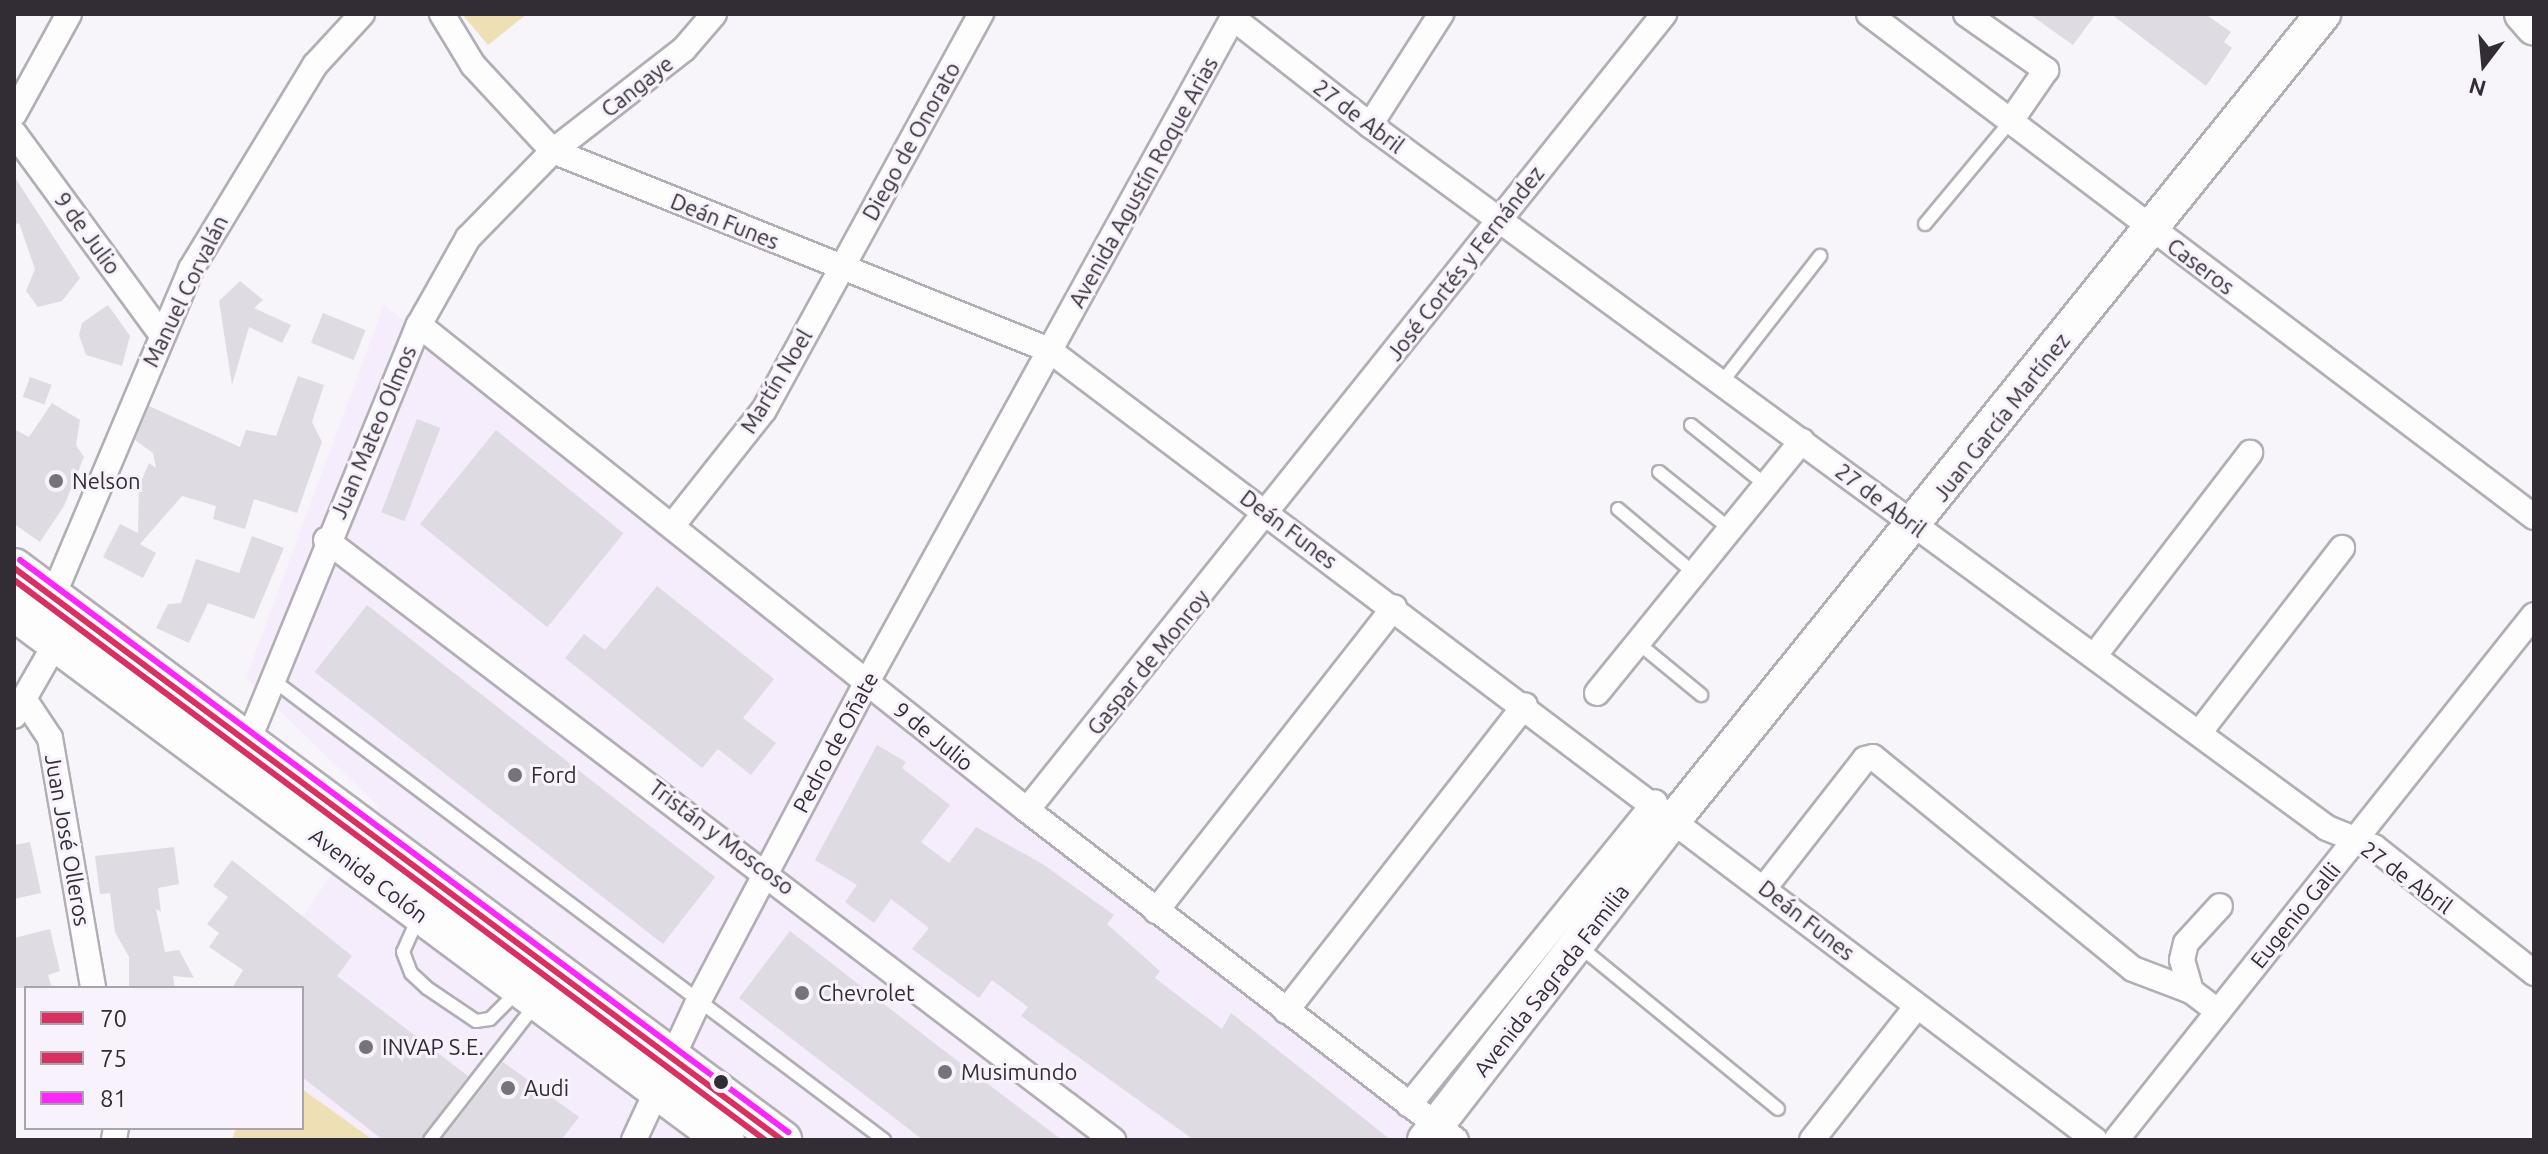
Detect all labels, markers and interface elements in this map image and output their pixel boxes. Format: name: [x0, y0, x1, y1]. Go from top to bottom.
north arrow: [2444, 24, 2524, 104]
street label: Cangaye: [596, 50, 678, 122]
street label: Avenida Agustín Roque Arias: [1063, 52, 1223, 312]
street label: Diego de Onorato: [856, 57, 966, 225]
street label: 27 de Abril: [1309, 73, 1409, 159]
text: N: [2466, 73, 2489, 102]
street label: José Cortés y Fernández: [1381, 160, 1549, 366]
street label: 9 de Julio: [49, 187, 127, 279]
street label: Deán Funes: [667, 187, 783, 255]
street label: Manuel Corvalán: [137, 211, 233, 371]
street label: Caseros: [2162, 232, 2240, 300]
street label: Martín Noel: [735, 324, 817, 438]
street label: Juan García Martínez: [1927, 328, 2075, 506]
street label: Juan Mateo Olmos: [325, 341, 421, 523]
street label: 27 de Abril: [1831, 457, 1931, 543]
place label: Nelson: [72, 468, 141, 494]
marker: Nelson: [47, 472, 65, 490]
street label: Deán Funes: [1235, 484, 1343, 574]
street label: Gaspar de Monroy: [1081, 584, 1215, 740]
street label: Pedro de Oñate: [787, 667, 883, 817]
street label: 9 de Julio: [889, 696, 979, 776]
street label: Juan José Olleros: [40, 752, 96, 928]
place label: Ford: [531, 762, 577, 788]
marker: Ford: [506, 766, 524, 784]
street label: Tristán y Moscoso: [644, 774, 800, 900]
street label: Avenida Colón: [305, 822, 433, 928]
street label: 27 de Abril: [2356, 835, 2458, 919]
street label: Eugenio Galli: [2244, 857, 2346, 973]
street label: Deán Funes: [1754, 874, 1860, 966]
street label: Avenida Sagrada Familia: [1468, 878, 1634, 1082]
place label: Chevrolet: [818, 980, 915, 1006]
marker: Chevrolet: [793, 984, 811, 1002]
legend: [24, 986, 304, 1130]
text: 70: [100, 1005, 127, 1032]
place label: INVAP S.E.: [382, 1034, 484, 1060]
marker: INVAP S.E.: [357, 1038, 375, 1056]
text: 75: [100, 1045, 127, 1072]
place label: Musimundo: [961, 1059, 1077, 1085]
marker: Musimundo: [936, 1063, 954, 1081]
unlabelled marker: [713, 1074, 729, 1090]
place label: Audi: [524, 1075, 569, 1101]
marker: Audi: [499, 1079, 517, 1097]
text: 81: [100, 1085, 127, 1112]

